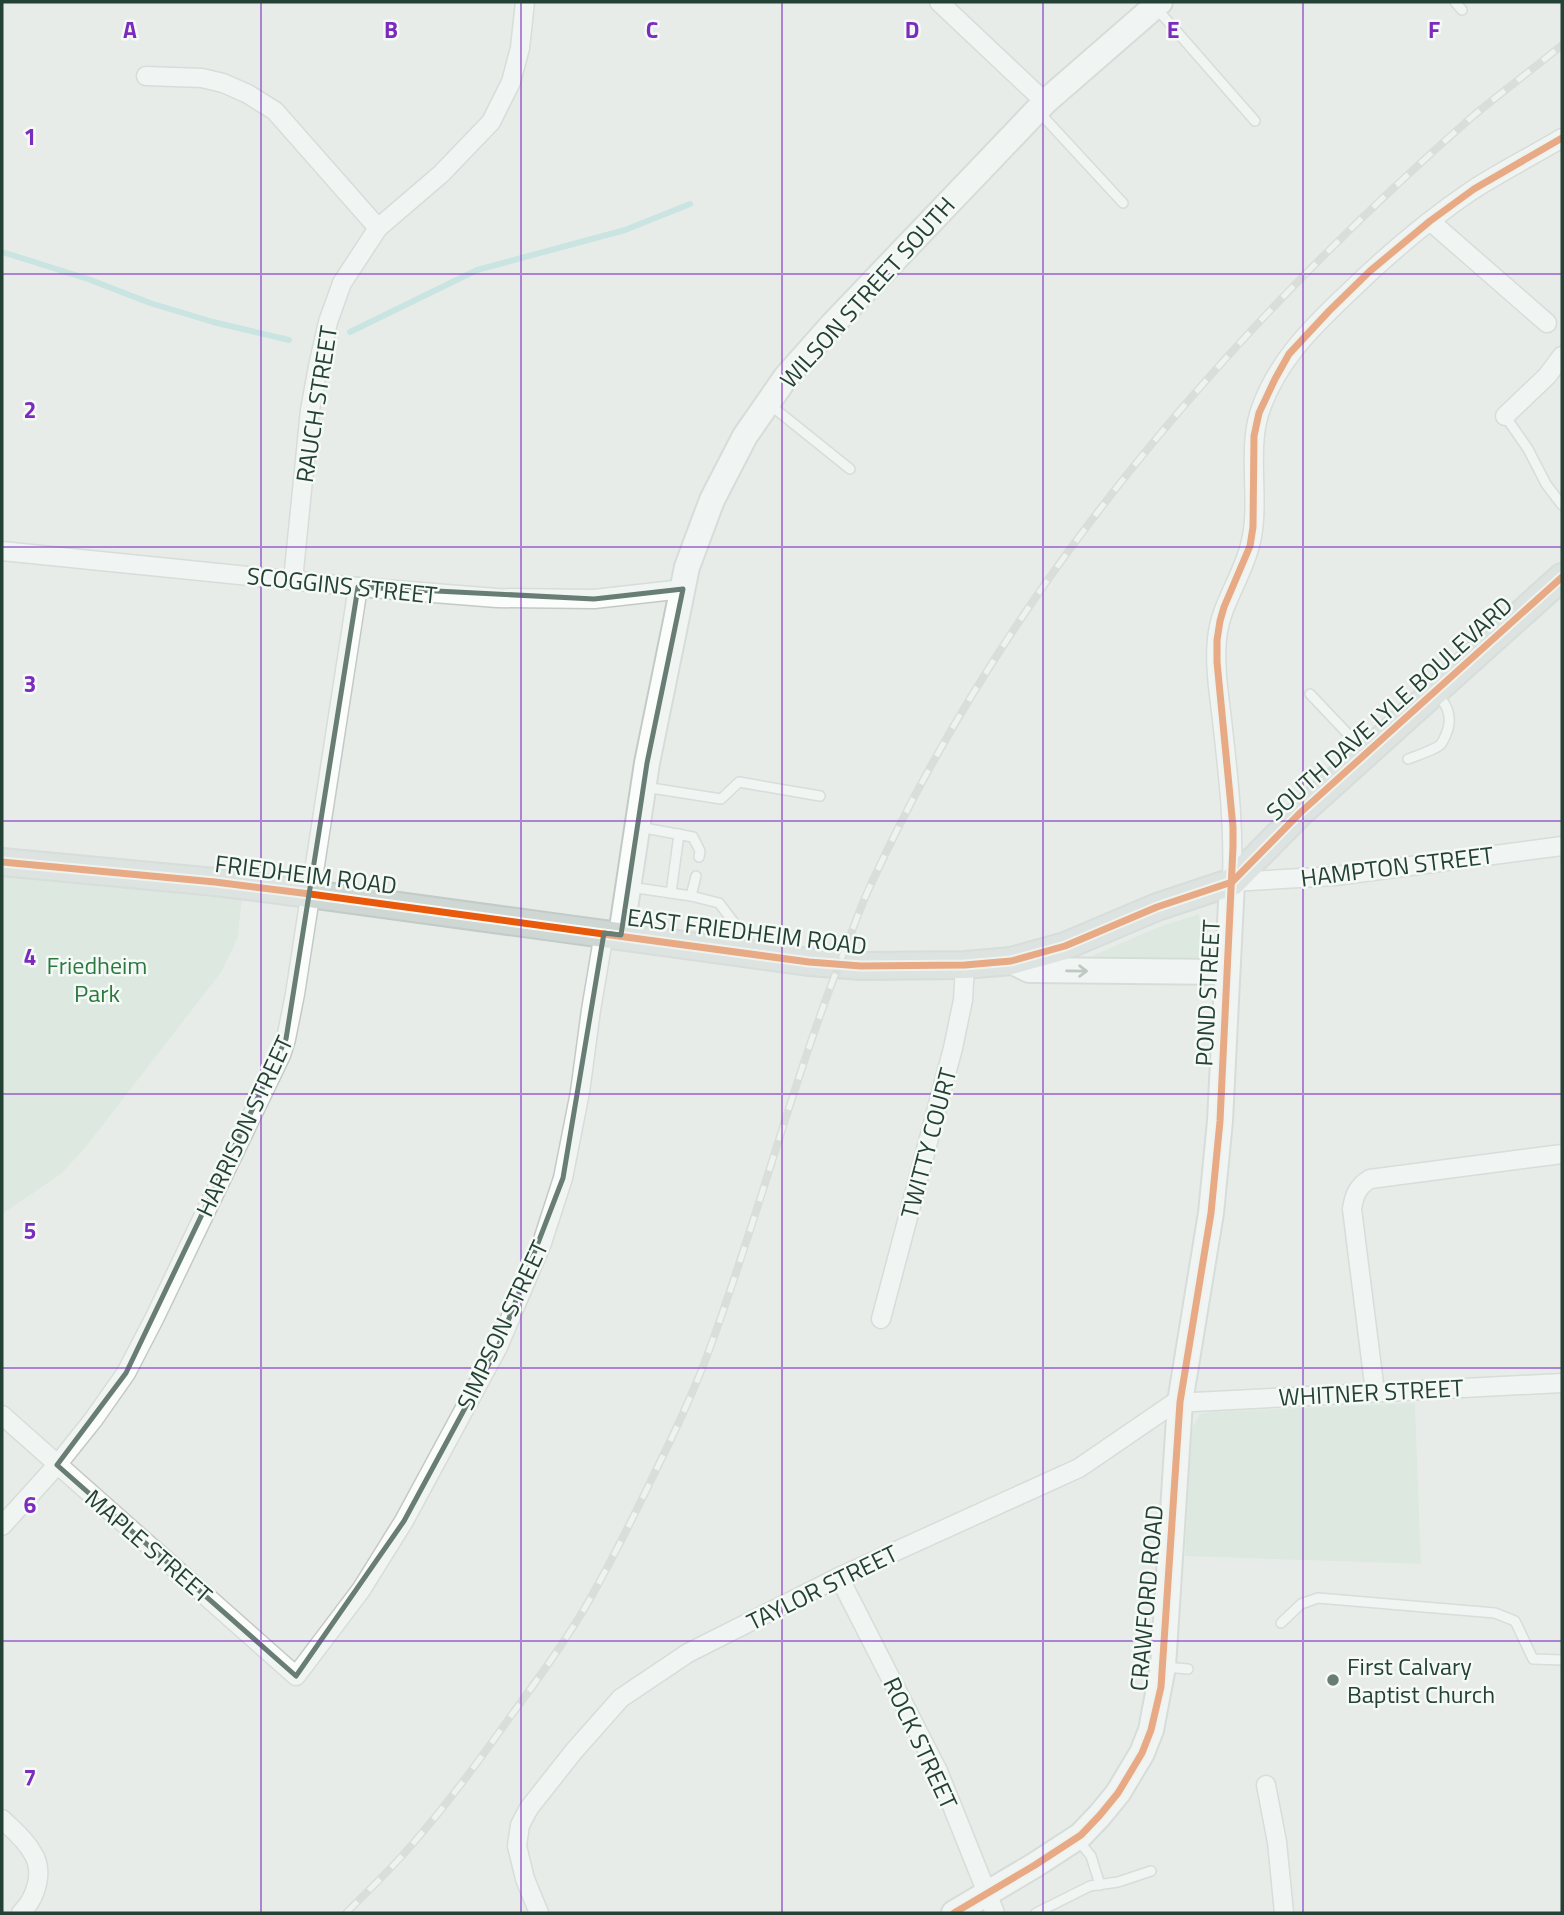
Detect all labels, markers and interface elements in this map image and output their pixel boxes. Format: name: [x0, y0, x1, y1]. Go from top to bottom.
text: A: [123, 12, 137, 47]
text: B: [384, 12, 398, 47]
text: C: [646, 12, 658, 47]
text: D: [905, 12, 919, 47]
text: E: [1167, 12, 1179, 47]
text: F: [1428, 12, 1440, 47]
text: 1: [24, 119, 36, 154]
street label: WILSON STREET SOUTH: [771, 188, 963, 396]
street label: RAUCH STREET: [286, 323, 346, 485]
text: 2: [24, 392, 36, 427]
street label: SCOGGINS STREET: [245, 557, 439, 613]
street label: SOUTH DAVE LYLE BOULEVARD: [1258, 587, 1520, 829]
text: 3: [24, 666, 36, 701]
street label: HAMPTON STREET: [1299, 836, 1496, 896]
street label: FRIEDHEIM ROAD: [213, 845, 399, 903]
street label: EAST FRIEDHEIM ROAD: [625, 898, 869, 964]
street label: POND STREET: [1185, 918, 1229, 1067]
text: 4: [24, 939, 36, 974]
park label: Friedheim Park: [47, 947, 147, 1011]
one-way arrow: [1065, 964, 1088, 978]
street label: HARRISON STREET: [186, 1029, 302, 1222]
street label: TWITTY COURT: [891, 1063, 965, 1222]
text: 5: [24, 1213, 36, 1248]
street label: SIMPSON STREET: [447, 1234, 557, 1416]
street label: WHITNER STREET: [1278, 1369, 1465, 1415]
street label: MAPLE STREET: [77, 1480, 221, 1612]
text: 6: [24, 1487, 37, 1522]
street label: CRAWFORD ROAD: [1120, 1503, 1172, 1693]
street label: TAYLOR STREET: [740, 1535, 904, 1639]
place label: First Calvary Baptist Church: [1347, 1648, 1495, 1712]
street label: ROCK STREET: [875, 1671, 968, 1815]
marker: First Calvary Baptist Church: [1325, 1672, 1341, 1688]
text: 7: [24, 1760, 36, 1795]

